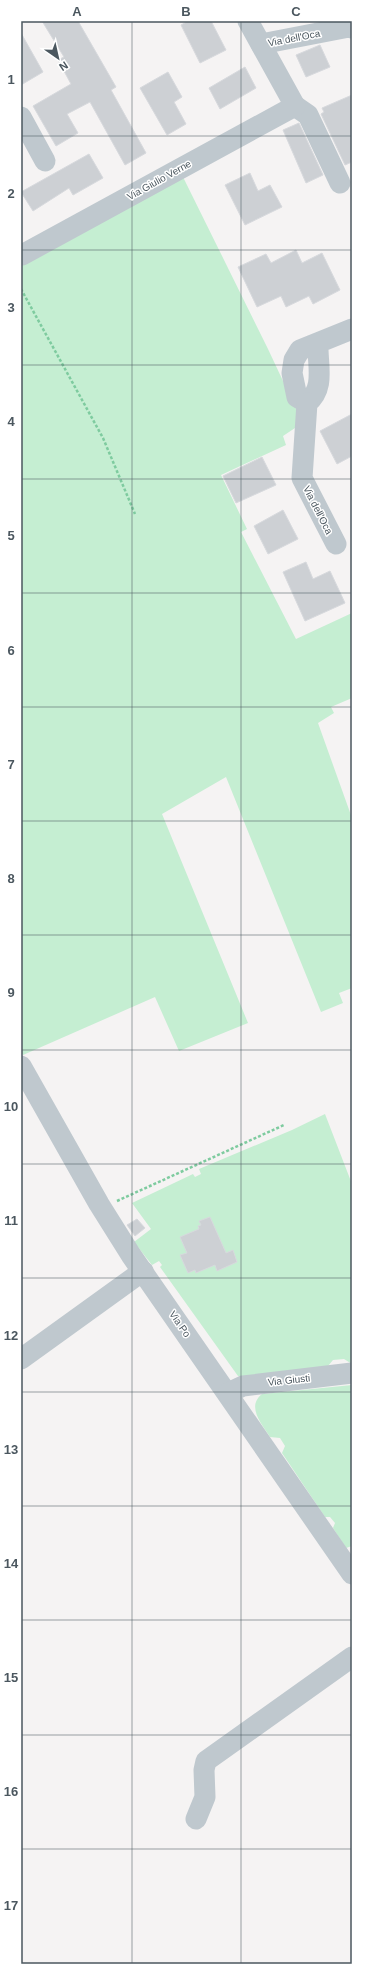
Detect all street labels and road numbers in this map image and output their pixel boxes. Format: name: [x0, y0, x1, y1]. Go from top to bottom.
street label: Via dell'Oca: [267, 27, 321, 48]
street label: Via Giulio Verne: [125, 158, 193, 202]
street label: Via dell'Oca: [301, 484, 335, 536]
street label: Via Po: [167, 1309, 193, 1340]
street label: Via Giusti: [267, 1372, 311, 1388]

